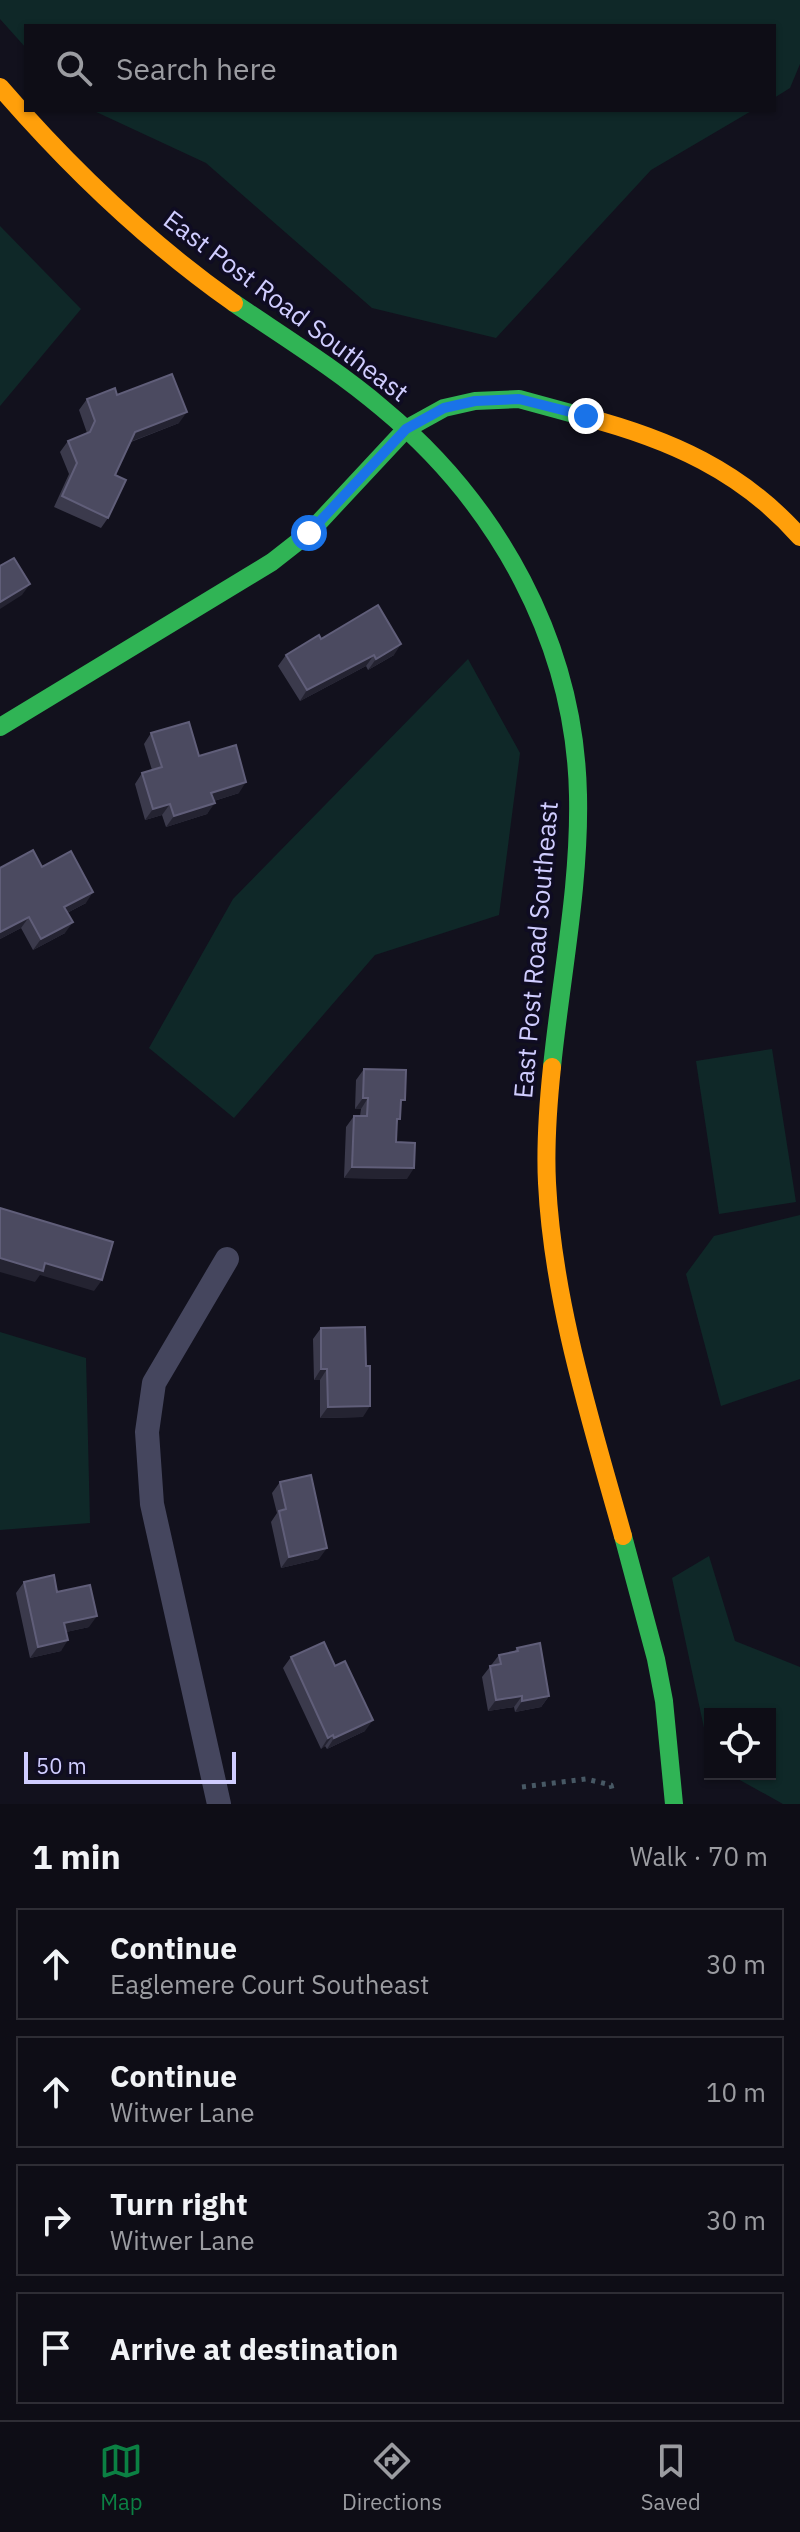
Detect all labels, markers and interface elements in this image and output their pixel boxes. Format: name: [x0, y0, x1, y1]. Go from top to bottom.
search box: [24, 24, 776, 112]
icon: search: [52, 46, 96, 90]
text: Search here: [116, 49, 277, 88]
street label: East Post Road Southeast: [157, 202, 416, 409]
route end: [568, 398, 604, 434]
route start: [291, 515, 327, 551]
street label: East Post Road Southeast: [505, 800, 565, 1100]
map controls: [704, 1708, 776, 1780]
button: locate: [704, 1708, 776, 1780]
scale bar: [24, 1748, 236, 1784]
text: 50 m: [36, 1751, 87, 1780]
text: 1 min: [32, 1834, 121, 1878]
text: Walk · 70 m: [630, 1839, 768, 1873]
text: Continue: [110, 1928, 237, 1967]
icon: ahead: [34, 1942, 78, 1986]
text: 30 m: [706, 1947, 766, 1981]
text: Eaglemere Court Southeast: [110, 1967, 429, 2001]
text: Continue: [110, 2056, 237, 2095]
icon: ahead: [34, 2070, 78, 2114]
text: 10 m: [706, 2075, 766, 2109]
text: Witwer Lane: [110, 2095, 255, 2129]
text: Turn right: [110, 2184, 248, 2223]
icon: right: [34, 2198, 78, 2242]
text: 30 m: [706, 2203, 766, 2237]
text: Witwer Lane: [110, 2223, 255, 2257]
icon: arrive: [34, 2326, 78, 2370]
text: Arrive at destination: [110, 2329, 398, 2368]
tab: Map: [99, 2439, 143, 2516]
tab: Directions: [342, 2439, 442, 2516]
tab: Saved: [641, 2439, 701, 2516]

